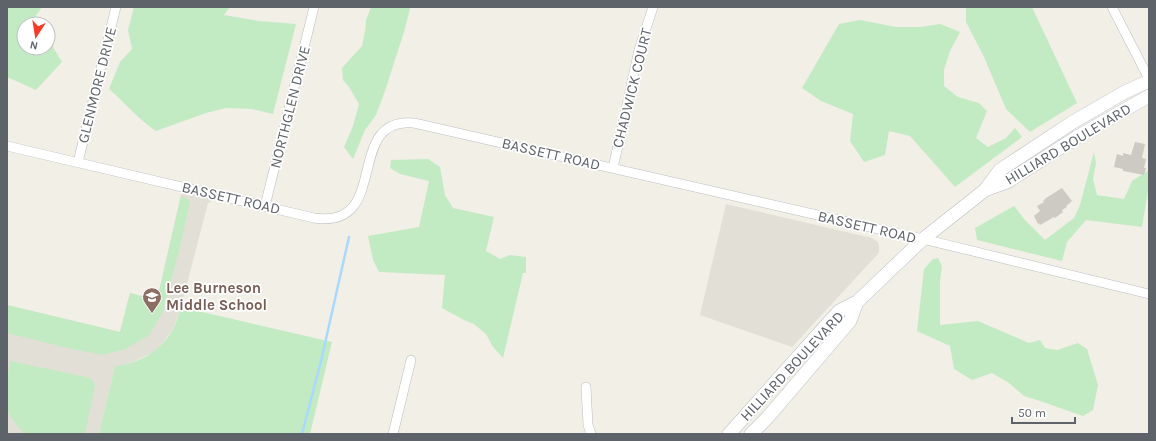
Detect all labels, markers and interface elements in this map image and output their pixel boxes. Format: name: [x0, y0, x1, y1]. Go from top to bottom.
north arrow: [16, 16, 56, 56]
street label: GLENMORE DRIVE: [74, 25, 120, 145]
street label: CHADWICK COURT: [608, 26, 656, 150]
text: N: [29, 38, 39, 52]
street label: NORTHGLEN DRIVE: [266, 44, 314, 170]
street label: HILLIARD BOULEVARD: [1002, 99, 1134, 189]
street label: BASSETT ROAD: [500, 134, 602, 174]
street label: BASSETT ROAD: [180, 178, 282, 218]
street label: BASSETT ROAD: [816, 207, 918, 247]
place label: Lee Burneson Middle School: [166, 279, 267, 314]
school or university icon: Lee Burneson Middle School: [141, 286, 163, 314]
street label: HILLIARD BOULEVARD: [736, 307, 848, 425]
scale bar: [1012, 399, 1075, 425]
text: 50 m: [1018, 406, 1046, 420]

